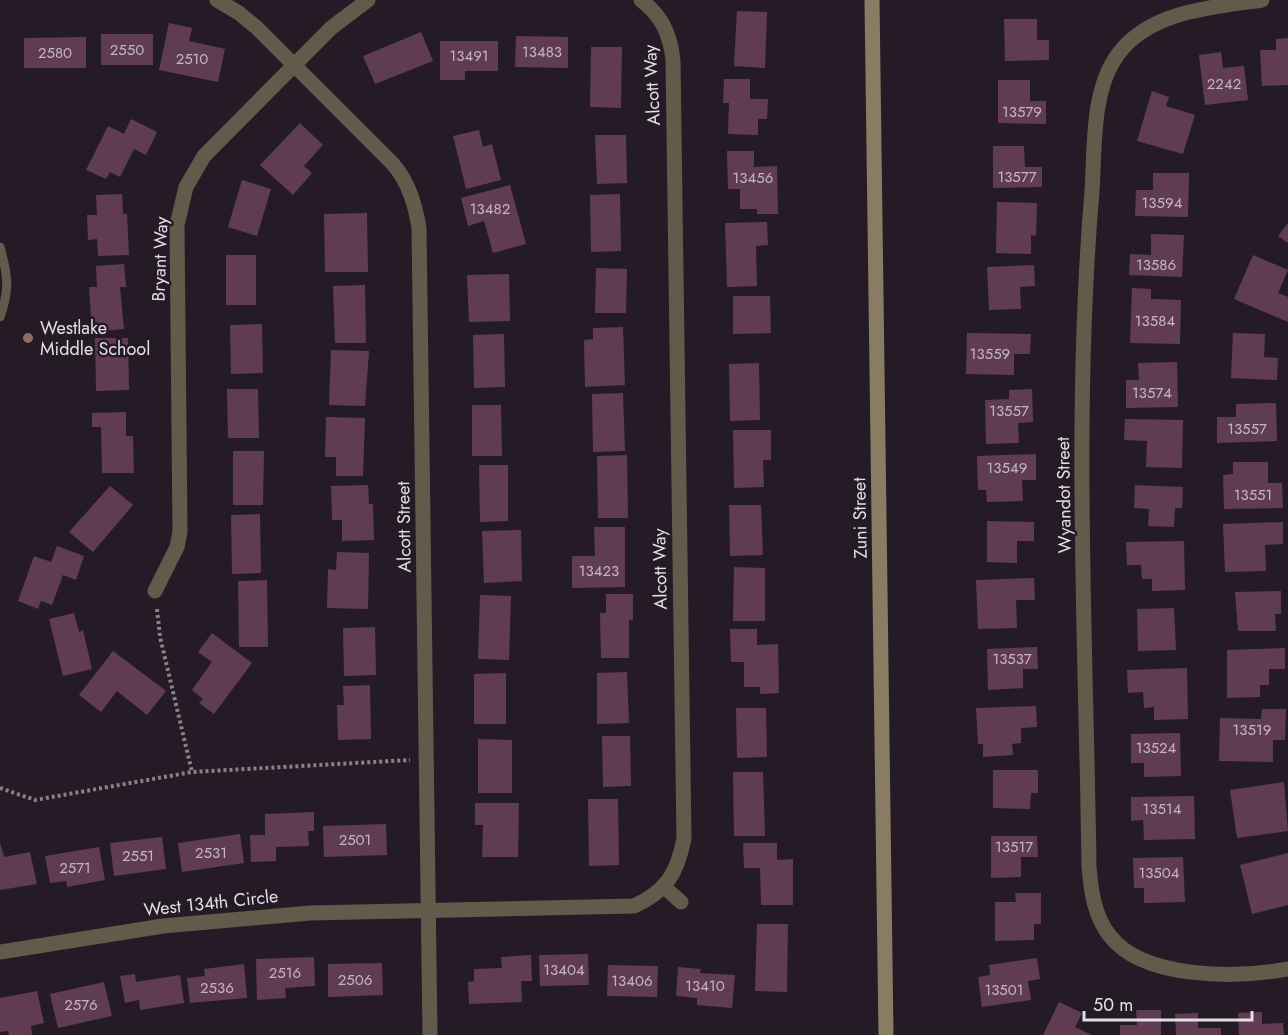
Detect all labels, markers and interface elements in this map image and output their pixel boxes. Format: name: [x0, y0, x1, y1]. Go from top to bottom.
house number: 2550: [110, 39, 144, 61]
house number: 13483: [522, 41, 562, 63]
house number: 2580: [38, 42, 72, 64]
street label: Alcott Way: [637, 44, 667, 126]
house number: 13491: [449, 45, 489, 67]
house number: 2510: [176, 48, 208, 70]
house number: 2242: [1207, 73, 1241, 95]
house number: 13579: [1002, 101, 1042, 123]
house number: 13577: [997, 166, 1037, 188]
house number: 13456: [733, 167, 773, 189]
house number: 13594: [1142, 192, 1183, 214]
house number: 13482: [470, 198, 510, 220]
street label: Bryant Way: [146, 216, 174, 302]
house number: 13586: [1136, 254, 1176, 276]
house number: 13584: [1135, 310, 1175, 332]
place label: Westlake Middle School: [40, 315, 150, 362]
marker: Westlake Middle School: [21, 331, 35, 345]
house number: 13559: [970, 343, 1010, 365]
house number: 13574: [1132, 382, 1172, 404]
house number: 13557: [989, 400, 1029, 422]
house number: 13557: [1227, 418, 1267, 440]
street label: Wyandot Street: [1050, 436, 1078, 554]
house number: 13549: [987, 457, 1027, 479]
street label: Zuni Street: [846, 477, 874, 559]
street label: Alcott Street: [390, 480, 418, 573]
house number: 13551: [1234, 484, 1272, 506]
street label: Alcott Way: [646, 528, 674, 610]
house number: 13423: [579, 560, 619, 582]
house number: 13537: [992, 648, 1032, 670]
house number: 13519: [1233, 719, 1271, 741]
house number: 13524: [1136, 737, 1177, 759]
house number: 13514: [1143, 798, 1182, 820]
house number: 2501: [339, 829, 371, 851]
house number: 13517: [995, 836, 1033, 858]
house number: 2531: [195, 842, 227, 864]
house number: 2551: [122, 845, 154, 867]
house number: 2571: [59, 857, 91, 879]
house number: 13504: [1138, 862, 1180, 884]
street label: West 134th Circle: [142, 883, 280, 923]
house number: 13404: [543, 959, 585, 981]
house number: 2516: [269, 962, 301, 984]
house number: 2506: [338, 969, 372, 991]
house number: 13406: [611, 970, 653, 992]
house number: 13410: [685, 975, 725, 997]
house number: 2536: [200, 977, 234, 999]
house number: 13501: [984, 979, 1024, 1001]
scale bar: [1084, 984, 1252, 1022]
text: 50 m: [1093, 992, 1133, 1018]
house number: 2576: [64, 994, 98, 1016]

